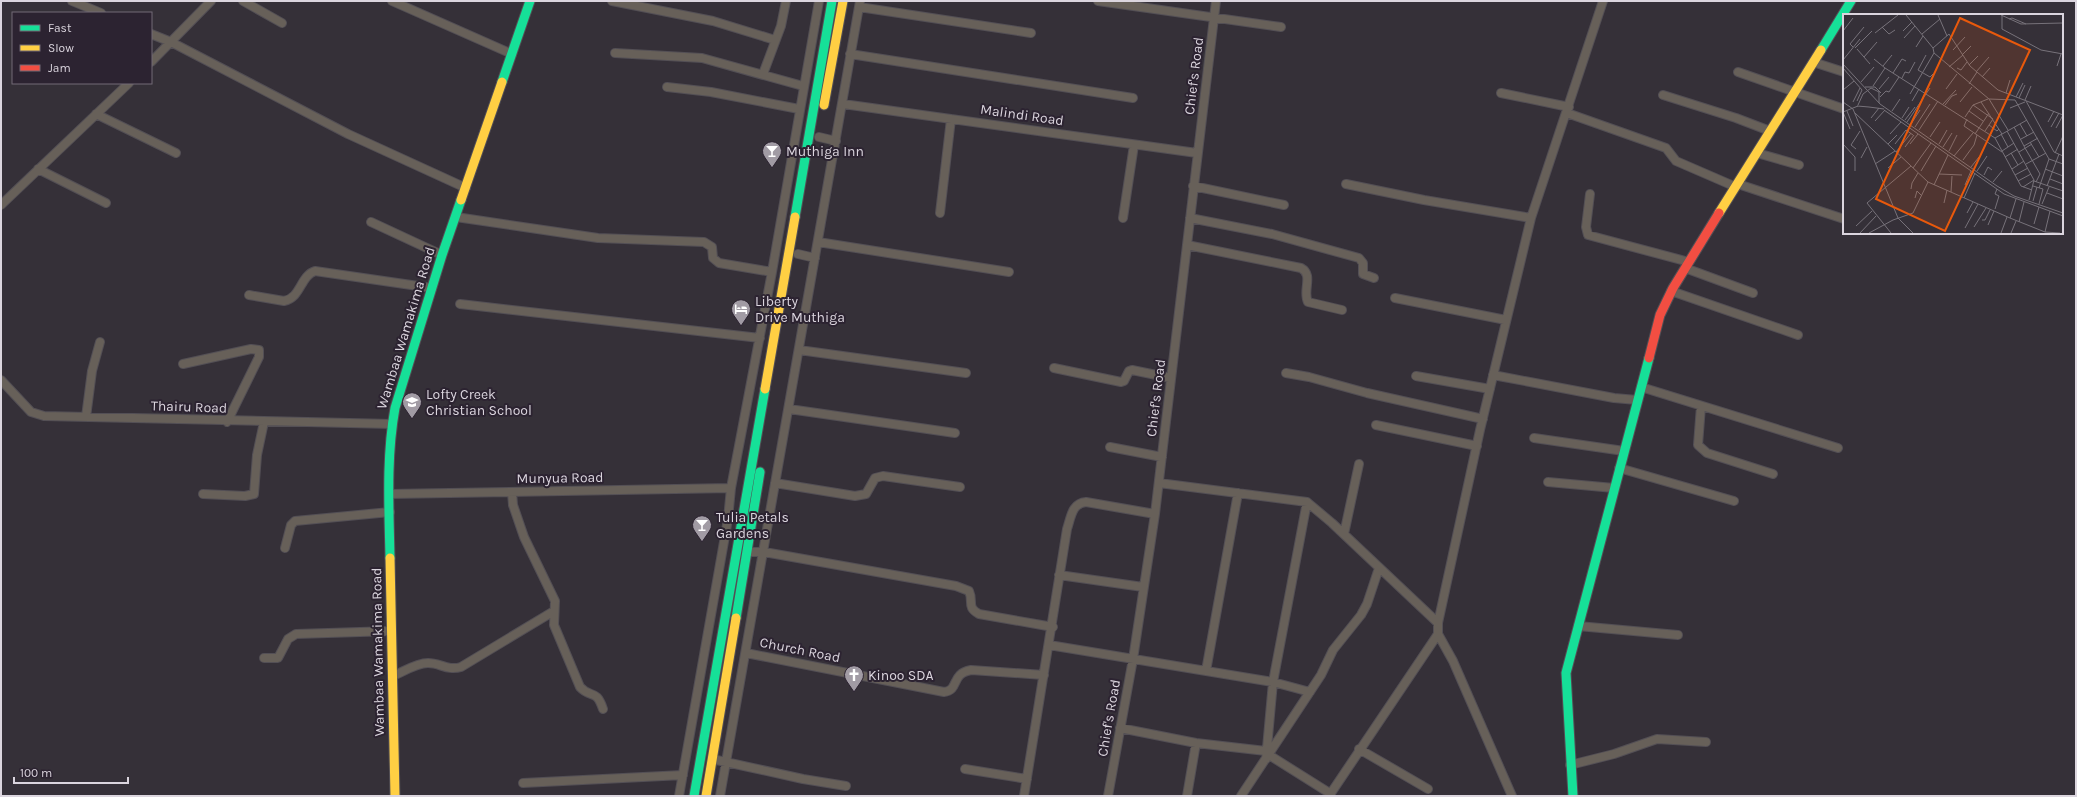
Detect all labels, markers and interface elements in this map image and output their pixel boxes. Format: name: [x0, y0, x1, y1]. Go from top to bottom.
legend: [12, 12, 152, 84]
inset map: [1843, 14, 2063, 234]
text: Fast: [48, 21, 72, 35]
street label: Chief's Road: [1181, 36, 1207, 116]
text: Slow: [48, 41, 74, 55]
text: Jam: [48, 61, 71, 75]
street label: Malindi Road: [979, 101, 1065, 129]
bar icon: Muthiga Inn: [761, 140, 783, 168]
place label: Muthiga Inn: [786, 143, 864, 160]
street label: Wambaa Wamakima Road: [373, 245, 439, 411]
place label: Liberty Drive Muthiga: [755, 293, 845, 326]
hotel icon: Liberty Drive Muthiga: [730, 298, 752, 326]
street label: Chief's Road: [1143, 358, 1169, 438]
place label: Lofty Creek Christian School: [426, 386, 532, 419]
school or university icon: Lofty Creek Christian School: [401, 391, 423, 419]
street label: Thairu Road: [151, 397, 227, 417]
street label: Munyua Road: [516, 469, 604, 487]
place label: Tulia Petals Gardens: [716, 509, 789, 542]
bar icon: Tulia Petals Gardens: [691, 514, 713, 542]
street label: Wambaa Wamakima Road: [368, 567, 388, 737]
street label: Church Road: [758, 634, 842, 666]
church icon: Kinoo SDA: [843, 664, 865, 692]
place label: Kinoo SDA: [868, 667, 934, 684]
street label: Chief's Road: [1094, 678, 1124, 758]
scale bar: [14, 759, 128, 785]
text: 100 m: [20, 766, 52, 780]

